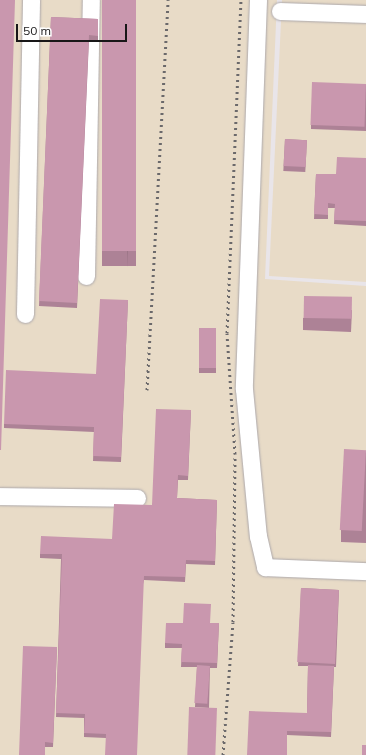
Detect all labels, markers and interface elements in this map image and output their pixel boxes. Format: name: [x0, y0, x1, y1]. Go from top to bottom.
scale bar: [18, 16, 129, 42]
text: 50 m: [23, 23, 51, 38]

